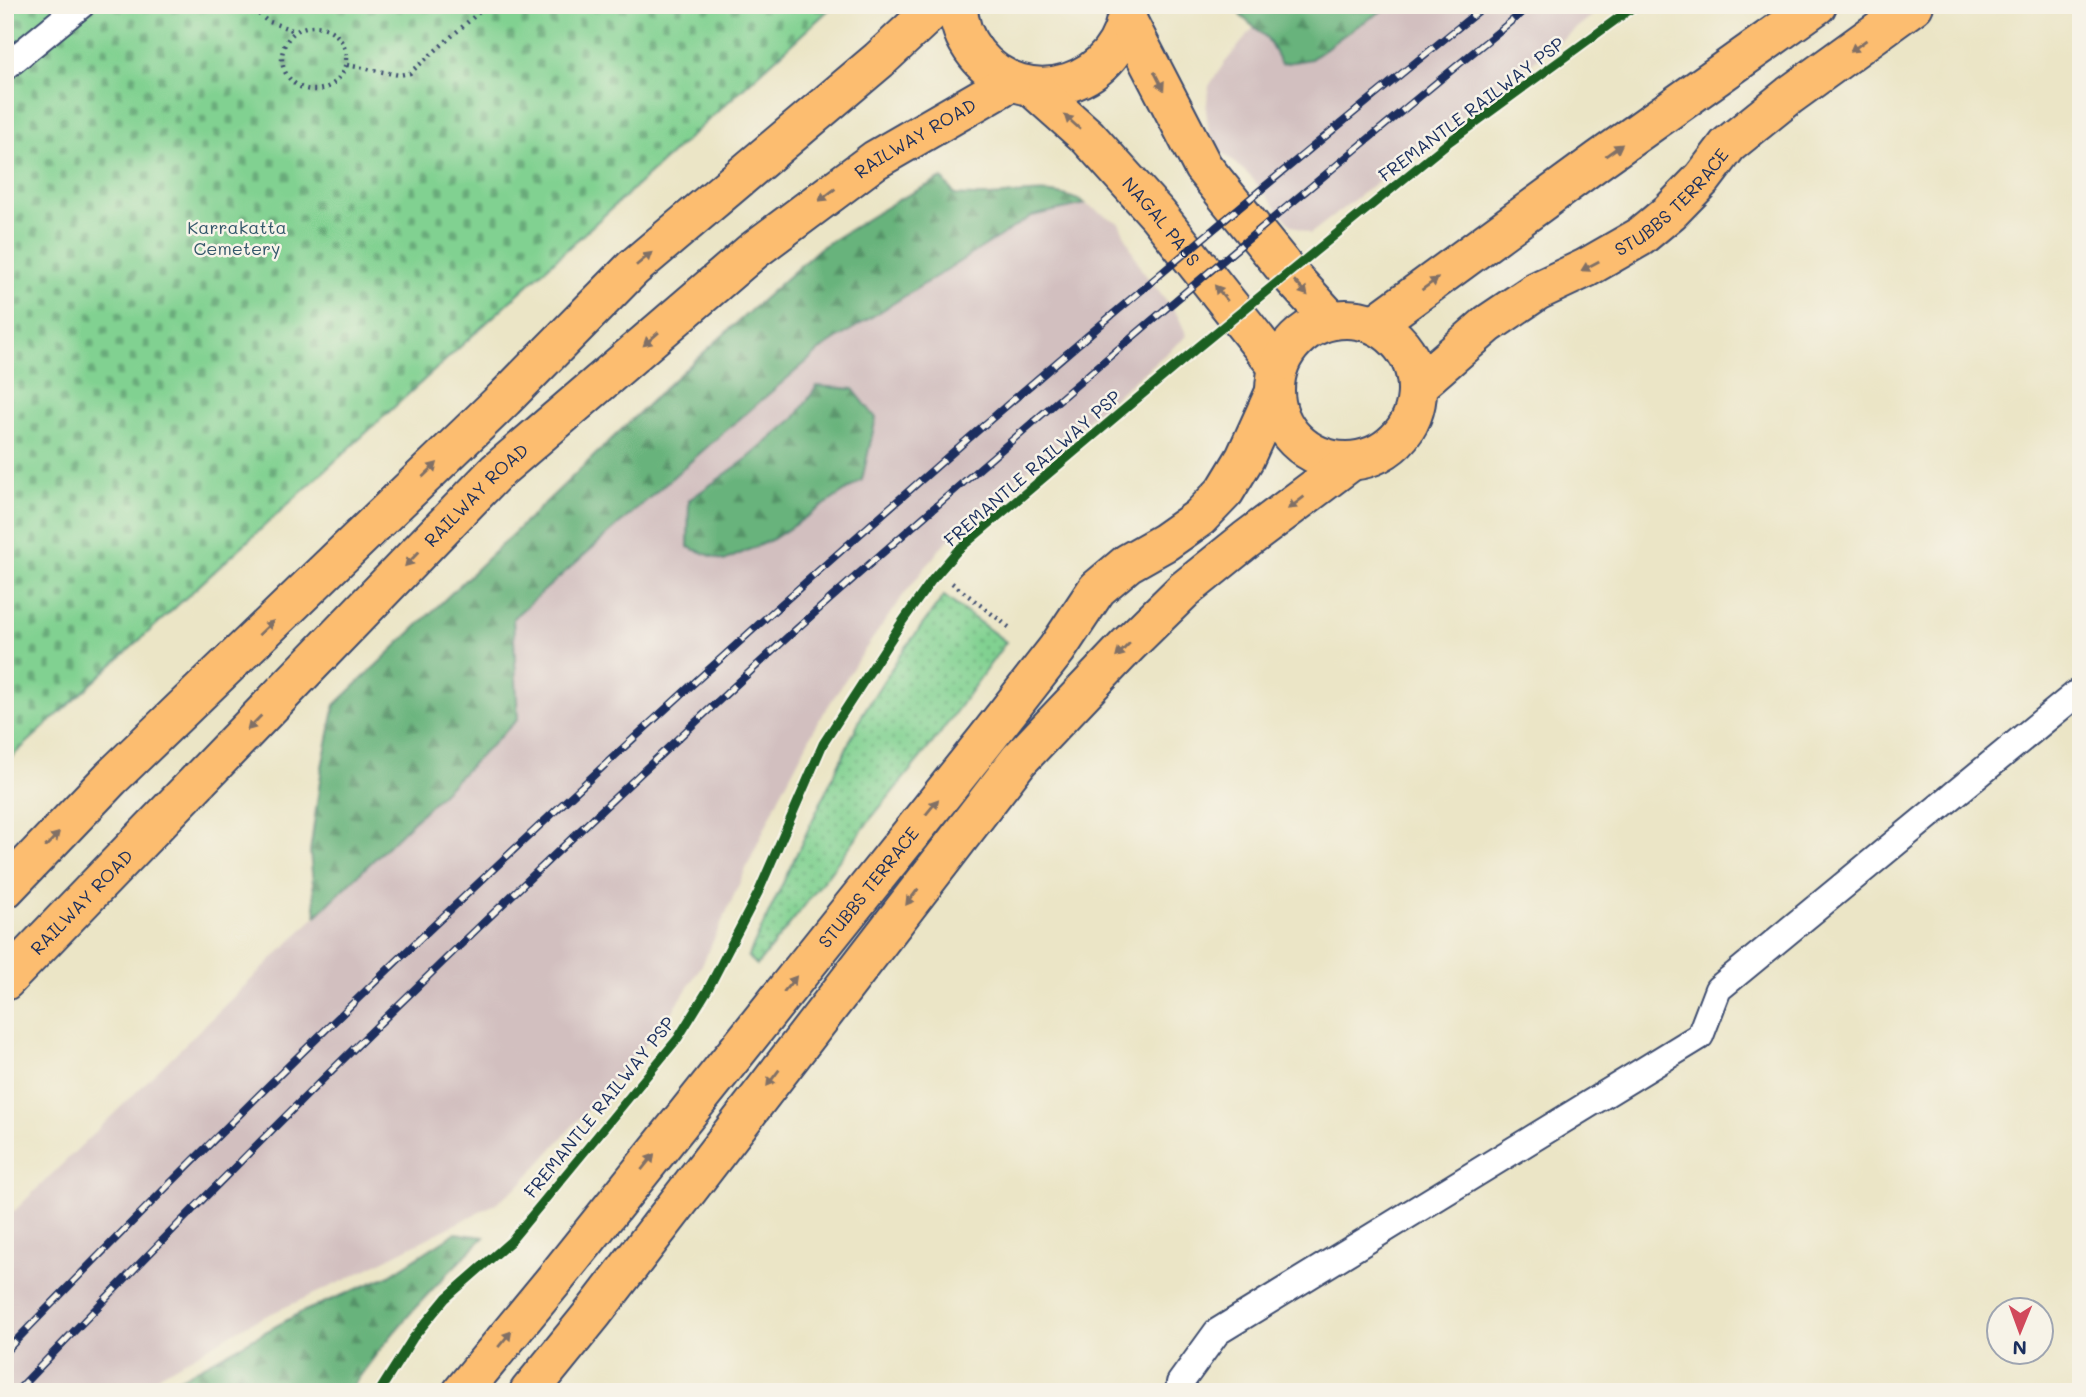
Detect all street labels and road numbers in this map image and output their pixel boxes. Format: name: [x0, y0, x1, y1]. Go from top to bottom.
street label: FREMANTLE RAILWAY PSP: [1373, 31, 1569, 187]
street label: RAILWAY ROAD: [849, 92, 980, 184]
street label: STUBBS TERRACE: [1610, 143, 1733, 261]
street label: NAGAL PASS: [1117, 172, 1206, 271]
street label: FREMANTLE RAILWAY PSP: [939, 385, 1125, 551]
street label: RAILWAY ROAD: [419, 438, 533, 552]
street label: STUBBS TERRACE: [812, 822, 924, 953]
street label: RAILWAY ROAD: [25, 844, 138, 960]
street label: FREMANTLE RAILWAY PSP: [518, 1011, 680, 1203]

